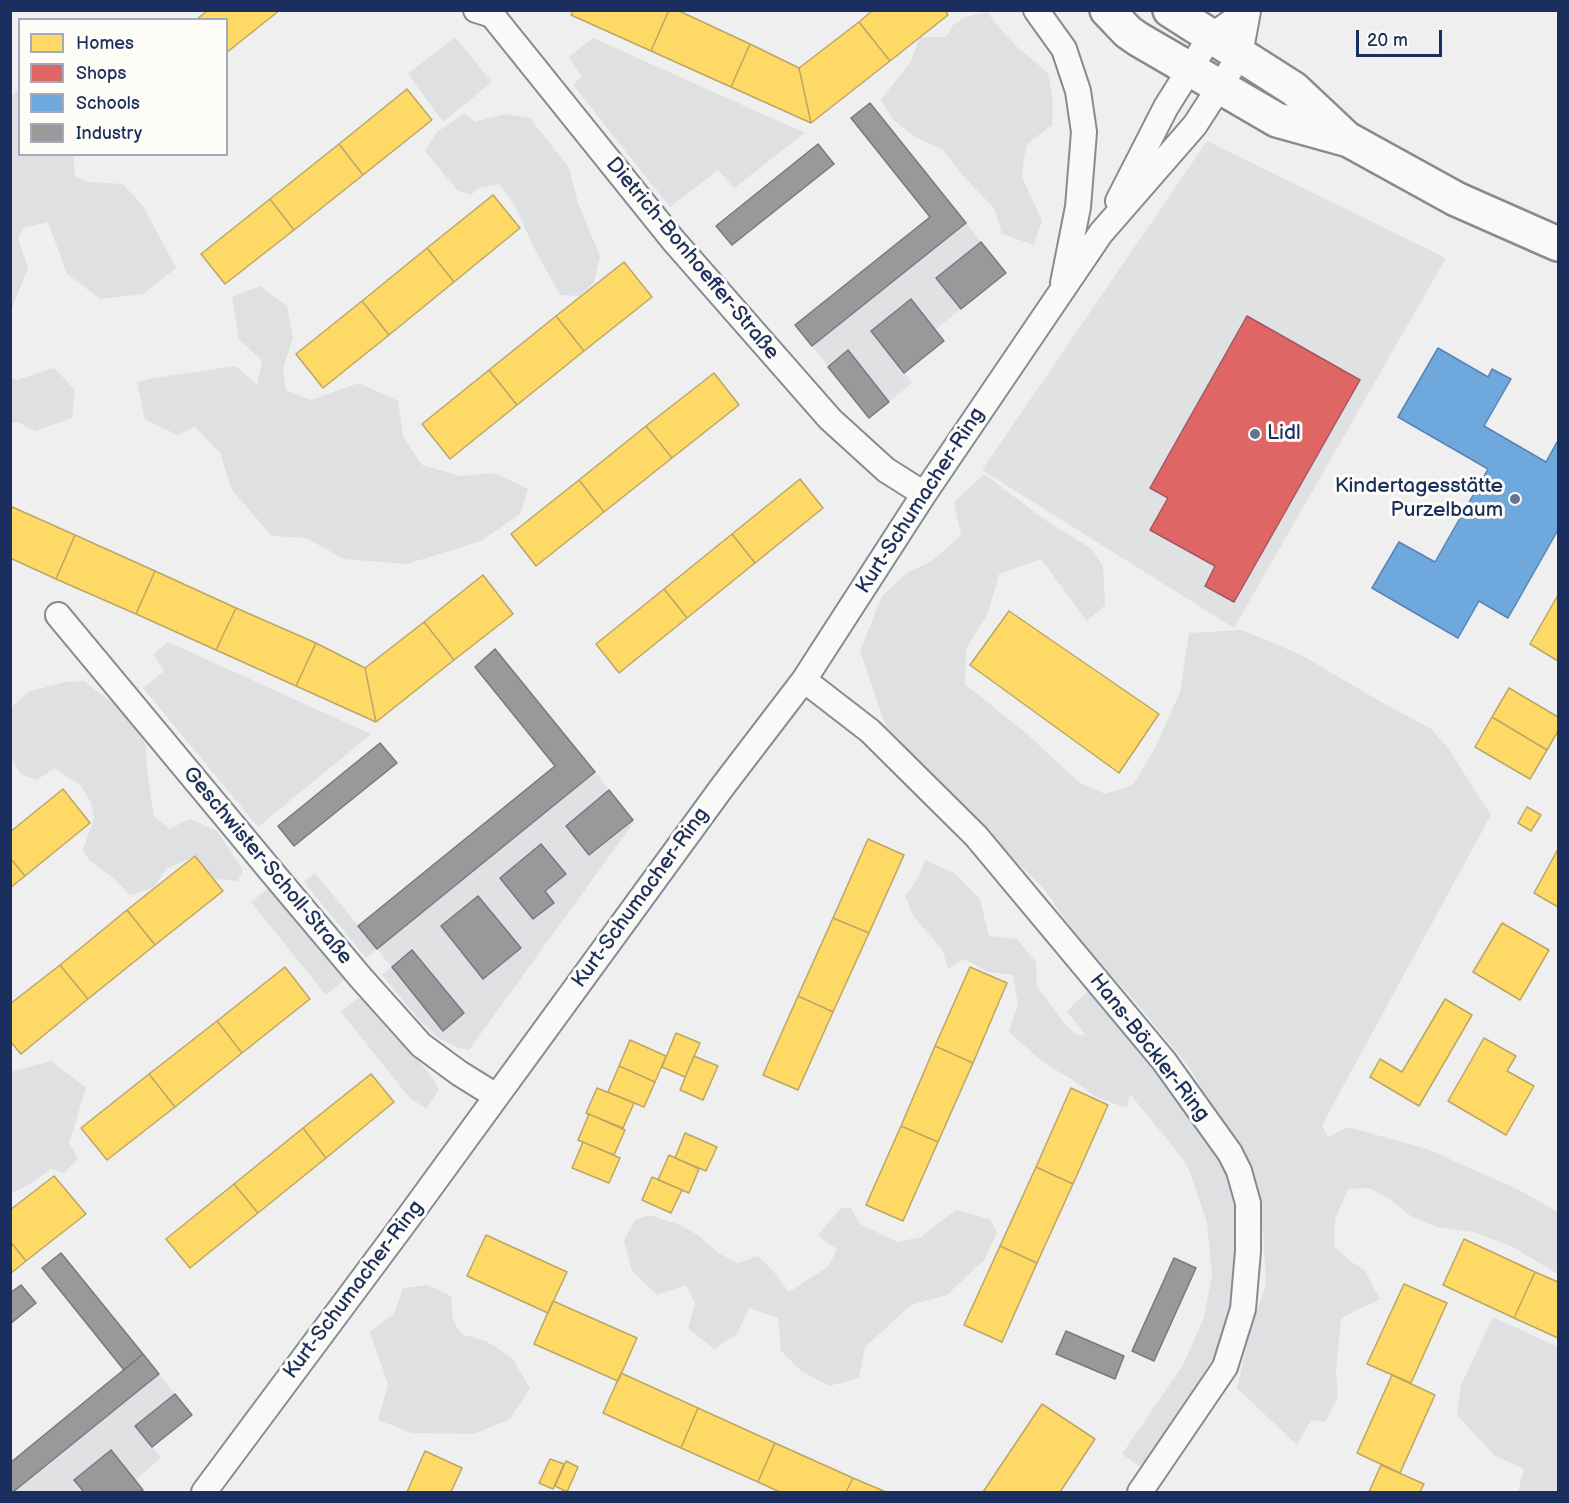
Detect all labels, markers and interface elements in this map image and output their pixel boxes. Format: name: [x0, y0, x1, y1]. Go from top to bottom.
legend: [18, 18, 228, 156]
scale bar: [1359, 18, 1444, 56]
text: 20 m: [1367, 30, 1408, 51]
text: Homes: [76, 33, 134, 54]
text: Shops: [76, 63, 126, 84]
text: Schools: [76, 93, 140, 114]
text: Industry: [76, 123, 142, 144]
street label: Dietrich-Bonhoeffer-Straße: [600, 153, 784, 365]
street label: Kurt-Schumacher-Ring: [851, 403, 991, 599]
place label: Lidl: [1267, 421, 1301, 447]
marker: Lidl: [1248, 427, 1262, 441]
place label: Kindertagesstätte Purzelbaum: [1335, 474, 1503, 524]
marker: Kindertagesstätte Purzelbaum: [1508, 492, 1522, 506]
street label: Geschwister-Scholl-Straße: [177, 762, 357, 970]
street label: Kurt-Schumacher-Ring: [567, 803, 715, 993]
street label: Hans-Böckler-Ring: [1084, 969, 1214, 1127]
street label: Kurt-Schumacher-Ring: [279, 1196, 429, 1384]

